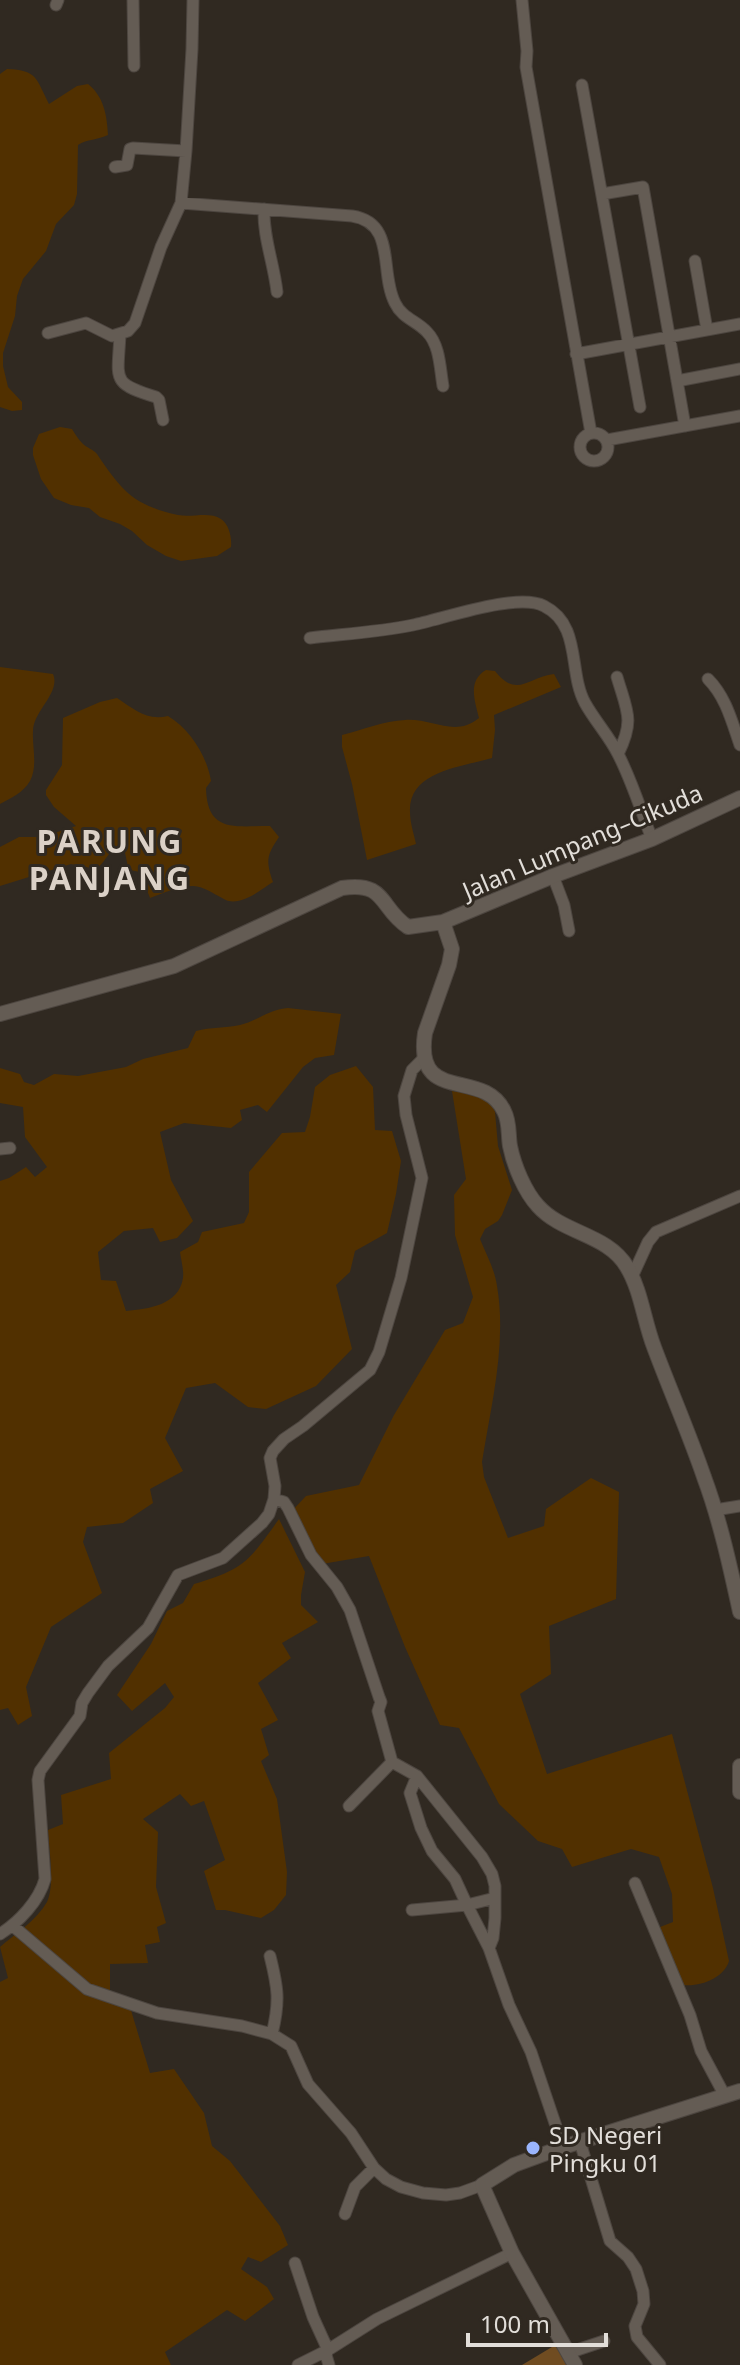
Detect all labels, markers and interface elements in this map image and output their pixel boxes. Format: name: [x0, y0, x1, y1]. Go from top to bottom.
street label: Jalan Lumpang–Cikuda: [455, 775, 707, 907]
district label: PARUNG PANJANG: [29, 819, 191, 899]
place label: SD Negeri Pingku 01: [549, 2118, 662, 2179]
marker: SD Negeri Pingku 01: [524, 2139, 542, 2157]
scale bar: [468, 2297, 606, 2347]
text: 100 m: [480, 2307, 550, 2340]

